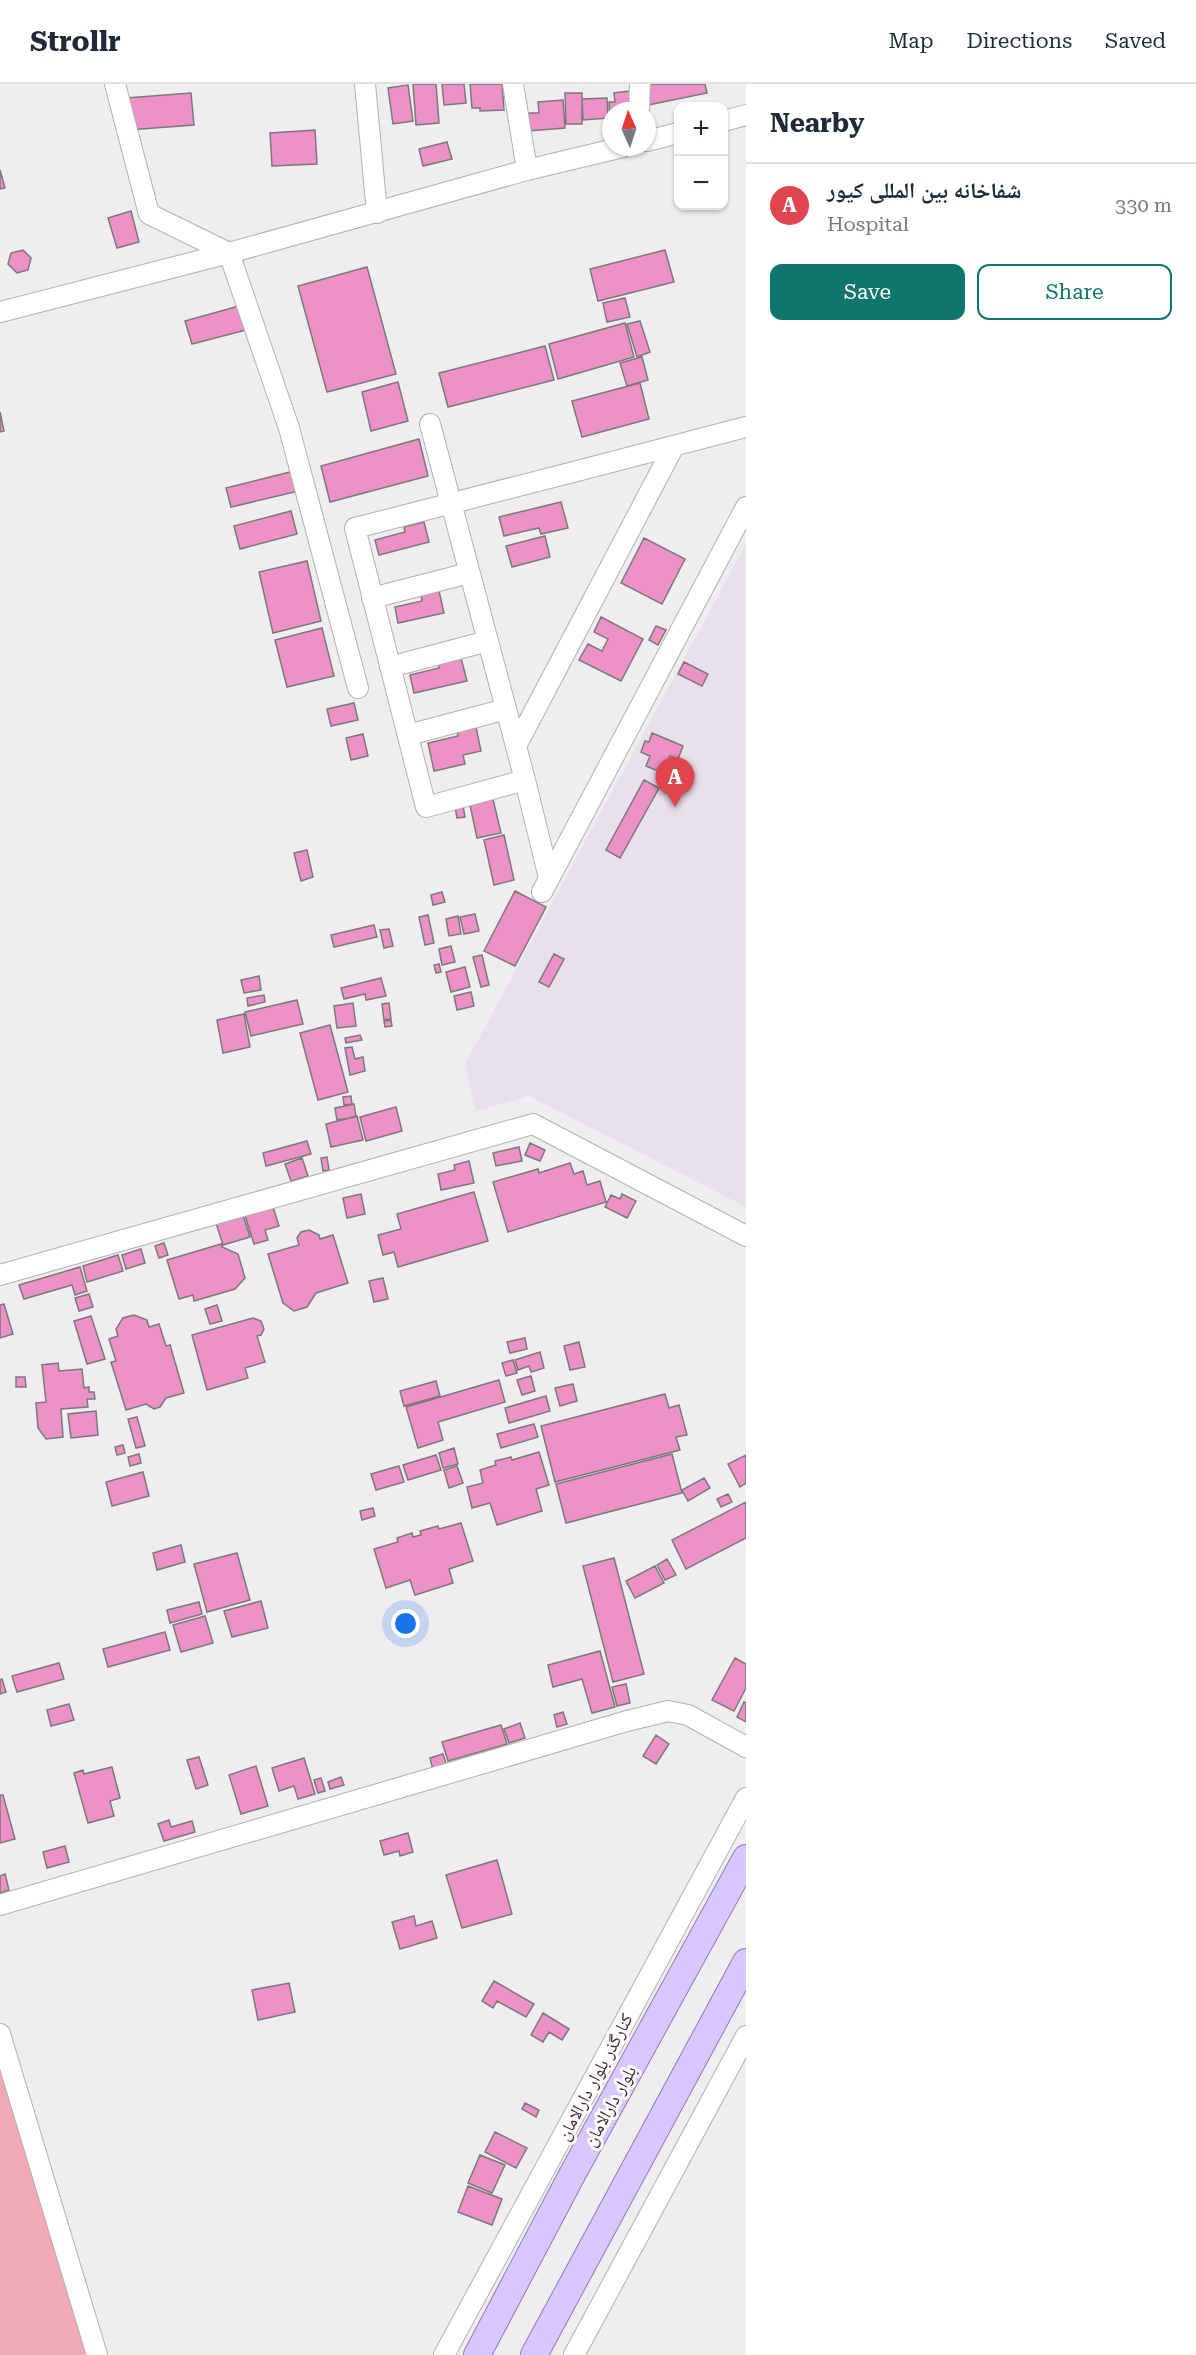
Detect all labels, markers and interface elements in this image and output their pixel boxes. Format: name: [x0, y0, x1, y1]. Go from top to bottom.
text: Strollr: [30, 25, 121, 58]
text: Map: [889, 29, 933, 53]
text: Directions: [966, 29, 1072, 53]
text: Saved: [1105, 29, 1166, 53]
north arrow: [602, 102, 656, 156]
map controls: [674, 102, 728, 210]
button: +: [674, 102, 728, 156]
text: Nearby: [770, 108, 864, 138]
button: −: [674, 156, 728, 210]
text: شفاخانه بین المللی کیور: [827, 178, 1021, 203]
text: A: [782, 193, 797, 217]
text: 330 m: [1115, 193, 1172, 217]
text: Hospital: [827, 212, 909, 236]
button: Save: [770, 264, 965, 320]
button: Share: [977, 264, 1172, 320]
pin: A: [656, 758, 694, 807]
your location: [391, 1609, 420, 1638]
street label: کنارگذر بلوار دارالامان: [552, 2010, 638, 2144]
street label: بلوار دارالامان: [579, 2062, 641, 2150]

